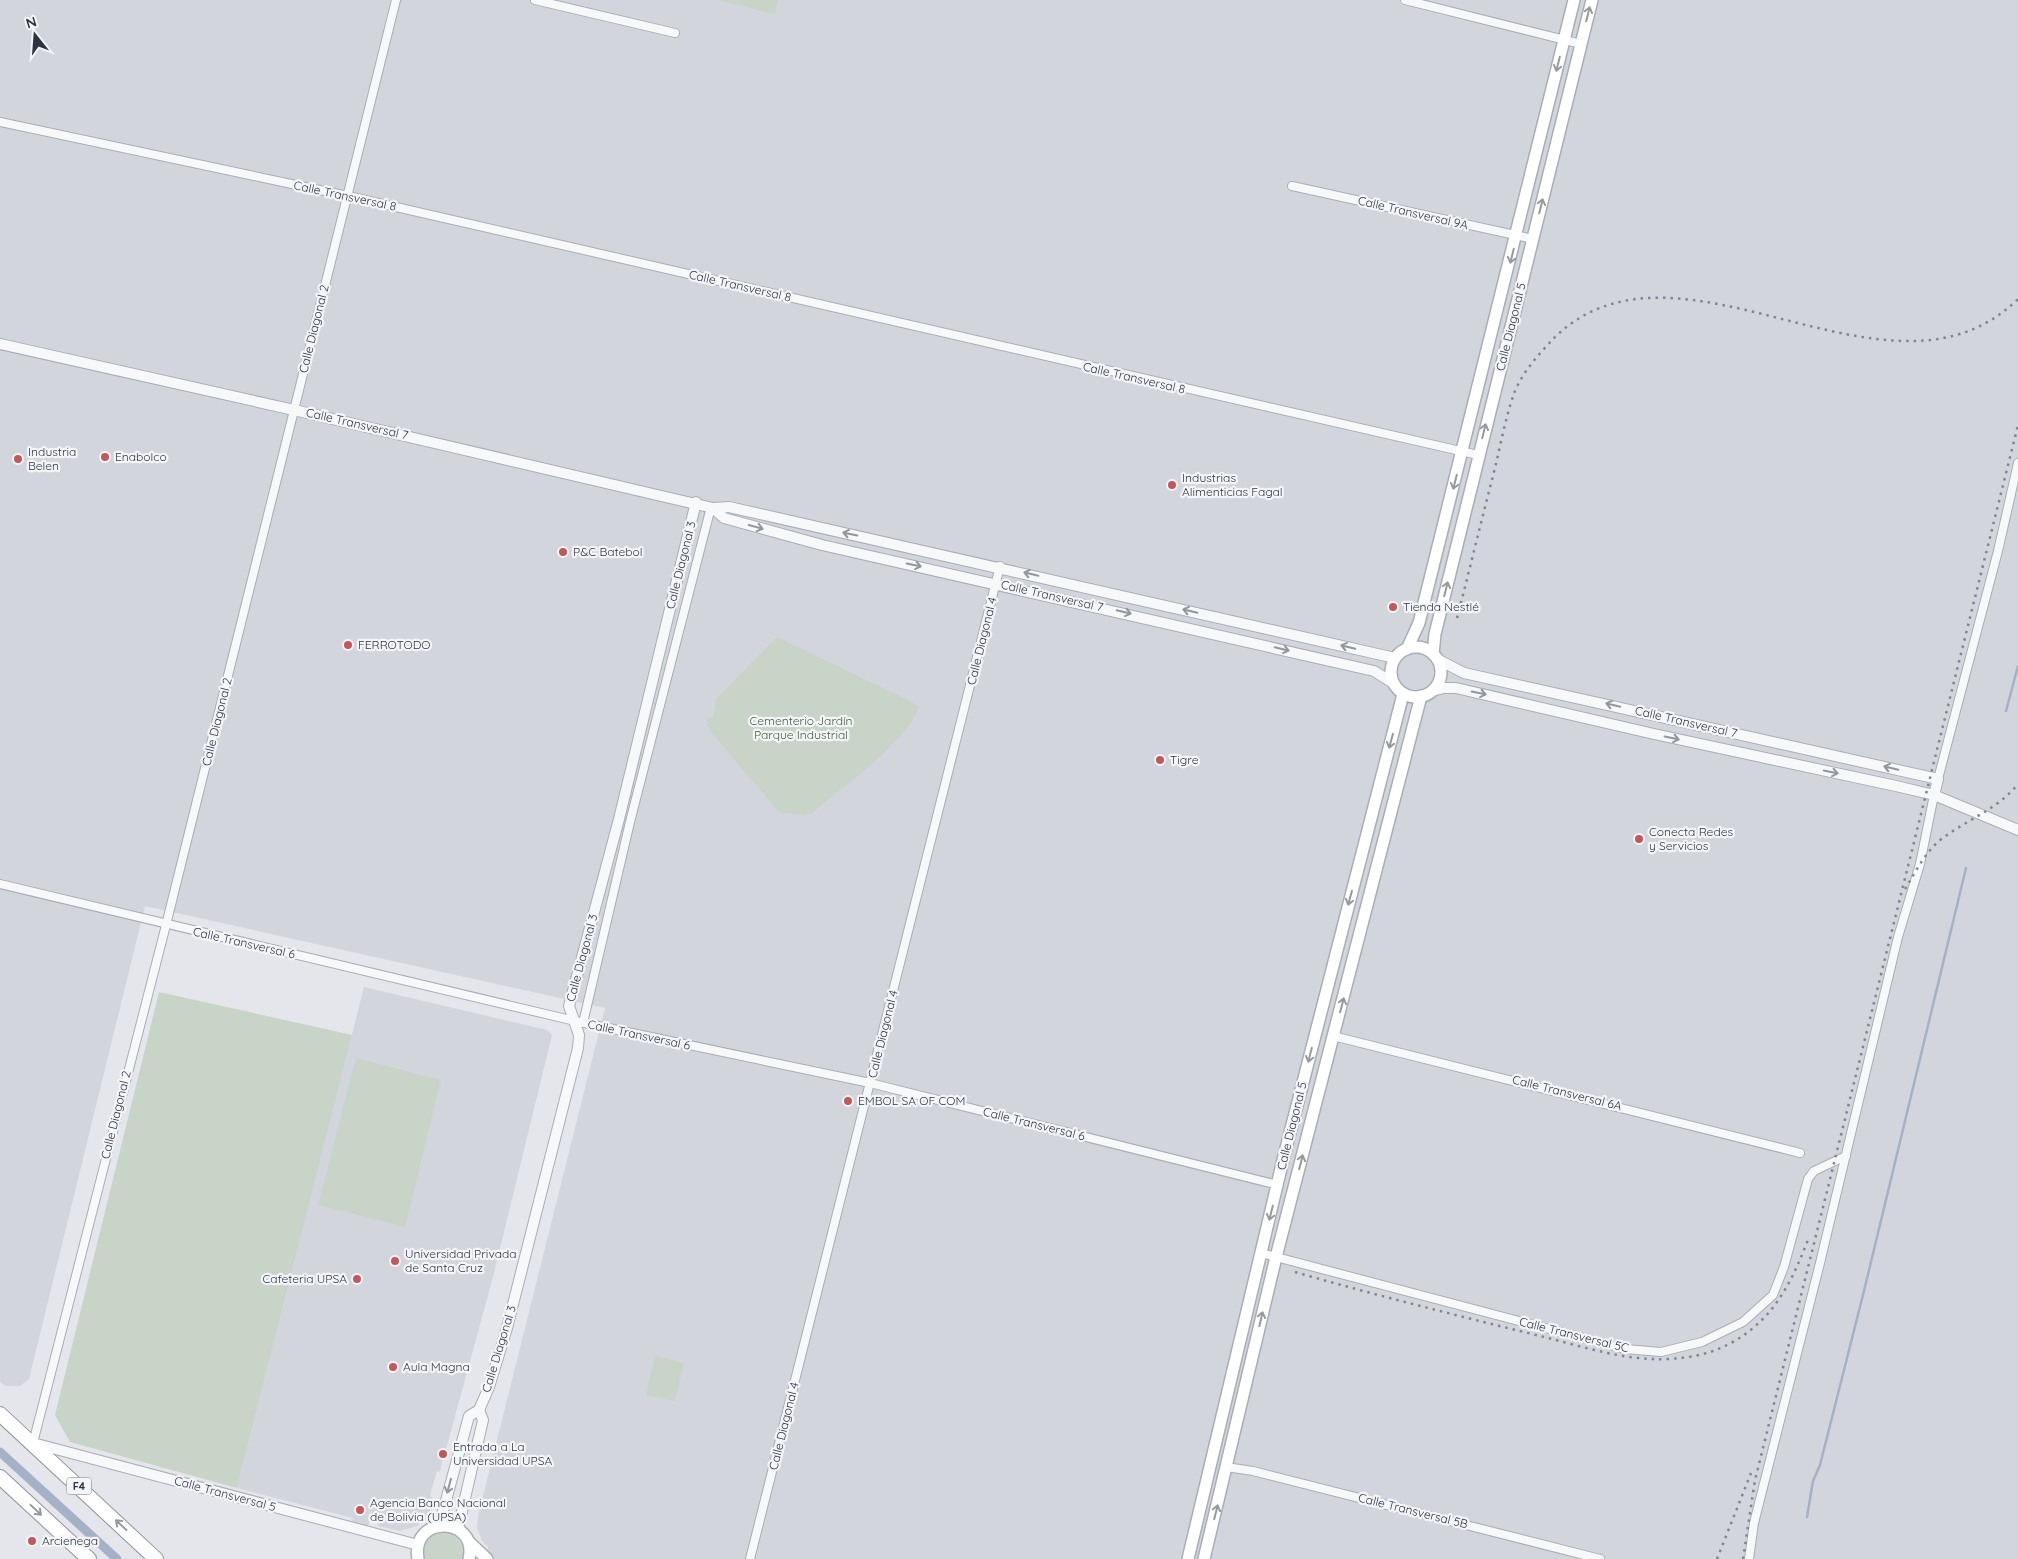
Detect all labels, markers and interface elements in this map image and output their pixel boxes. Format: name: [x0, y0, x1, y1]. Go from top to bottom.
one-way arrow: [1584, 6, 1593, 22]
north arrow: [10, 10, 60, 60]
text: N: [24, 12, 39, 33]
one-way arrow: [1553, 56, 1563, 72]
street label: Calle Transversal 8: [292, 177, 398, 214]
street label: Calle Transversal 9A: [1357, 193, 1470, 233]
one-way arrow: [1537, 198, 1546, 214]
one-way arrow: [1506, 248, 1516, 264]
street label: Calle Transversal 8: [687, 266, 793, 305]
street label: Calle Diagonal 5: [1492, 281, 1529, 373]
street label: Calle Diagonal 2: [295, 283, 332, 375]
street label: Calle Transversal 8: [1081, 358, 1187, 397]
street label: Calle Transversal 7: [305, 404, 410, 443]
one-way arrow: [1480, 424, 1490, 440]
place label: Industria Belen: [28, 444, 76, 473]
place label: Enabolco: [115, 449, 167, 464]
marker: Enabolco: [99, 451, 111, 463]
marker: Industria Belen: [12, 453, 24, 465]
place label: Industrias Alimenticias Fagal: [1182, 470, 1283, 499]
one-way arrow: [1450, 473, 1459, 489]
marker: Industrias Alimenticias Fagal: [1166, 479, 1178, 491]
street label: Calle Diagonal 3: [662, 519, 699, 610]
one-way arrow: [748, 523, 764, 532]
one-way arrow: [842, 529, 858, 538]
place label: P&C Batebol: [573, 544, 643, 559]
marker: P&C Batebol: [557, 546, 569, 558]
one-way arrow: [906, 561, 922, 570]
one-way arrow: [1024, 569, 1040, 578]
street label: Calle Transversal 7: [1000, 576, 1105, 615]
one-way arrow: [1442, 582, 1451, 598]
street label: Calle Diagonal 4: [963, 595, 1000, 686]
place label: Tienda Nestlé: [1403, 599, 1479, 614]
marker: Tienda Nestlé: [1387, 601, 1399, 613]
one-way arrow: [1182, 606, 1198, 615]
one-way arrow: [1115, 608, 1131, 617]
place label: FERROTODO: [358, 637, 431, 652]
marker: FERROTODO: [342, 639, 354, 651]
one-way arrow: [1340, 642, 1356, 651]
one-way arrow: [1274, 645, 1290, 654]
street label: Calle Diagonal 2: [198, 676, 235, 768]
one-way arrow: [1471, 689, 1487, 698]
one-way arrow: [1605, 700, 1621, 709]
street label: Calle Transversal 7: [1634, 702, 1739, 741]
park label: Cementerio Jardín Parque Industrial: [749, 713, 853, 742]
one-way arrow: [1386, 732, 1395, 748]
one-way arrow: [1663, 734, 1679, 743]
place label: Tigre: [1170, 752, 1199, 767]
marker: Tigre: [1154, 754, 1166, 766]
one-way arrow: [1883, 763, 1899, 773]
one-way arrow: [1822, 768, 1838, 777]
place label: Conecta Redes y Servicios: [1649, 824, 1733, 853]
marker: Conecta Redes y Servicios: [1633, 833, 1645, 845]
one-way arrow: [1345, 890, 1354, 906]
street label: Calle Diagonal 3: [563, 912, 600, 1003]
street label: Calle Transversal 6: [191, 923, 297, 962]
street label: Calle Diagonal 4: [864, 988, 901, 1079]
one-way arrow: [1337, 997, 1347, 1013]
street label: Calle Transversal 6: [586, 1016, 692, 1053]
one-way arrow: [1305, 1047, 1314, 1063]
street label: Calle Diagonal 2: [97, 1069, 134, 1161]
street label: Calle Transversal 6A: [1511, 1072, 1624, 1113]
street label: Calle Diagonal 5: [1273, 1080, 1310, 1172]
place label: EMBOL SA OF COM: [858, 1093, 965, 1108]
marker: EMBOL SA OF COM: [842, 1095, 854, 1107]
street label: Calle Transversal 6: [982, 1104, 1087, 1144]
one-way arrow: [1297, 1154, 1306, 1170]
one-way arrow: [1266, 1205, 1275, 1221]
place label: Universidad Privada de Santa Cruz: [405, 1246, 517, 1275]
marker: Universidad Privada de Santa Cruz: [389, 1255, 401, 1267]
place label: Cafeteria UPSA: [263, 1271, 347, 1286]
marker: Cafeteria UPSA: [351, 1273, 363, 1285]
street label: Calle Diagonal 3: [478, 1304, 519, 1394]
one-way arrow: [1257, 1312, 1267, 1328]
street label: Calle Transversal 5C: [1518, 1314, 1631, 1355]
place label: Aula Magna: [403, 1359, 470, 1374]
marker: Aula Magna: [387, 1361, 399, 1373]
street label: Calle Diagonal 4: [765, 1380, 802, 1471]
place label: Entrada a La Universidad UPSA: [453, 1439, 552, 1468]
marker: Entrada a La Universidad UPSA: [437, 1448, 449, 1460]
street label: Calle Transversal 5: [173, 1473, 278, 1514]
one-way arrow: [444, 1477, 453, 1493]
road number: F4: [66, 1478, 92, 1494]
street label: Calle Transversal 5B: [1357, 1490, 1470, 1531]
place label: Agencia Banco Nacional de Bolivia (UPSA): [370, 1495, 506, 1524]
one-way arrow: [29, 1504, 42, 1516]
marker: Agencia Banco Nacional de Bolivia (UPSA): [354, 1504, 366, 1516]
one-way arrow: [1212, 1504, 1221, 1520]
one-way arrow: [115, 1519, 127, 1531]
place label: Arcienega: [42, 1533, 98, 1548]
marker: Arcienega: [26, 1535, 38, 1547]

